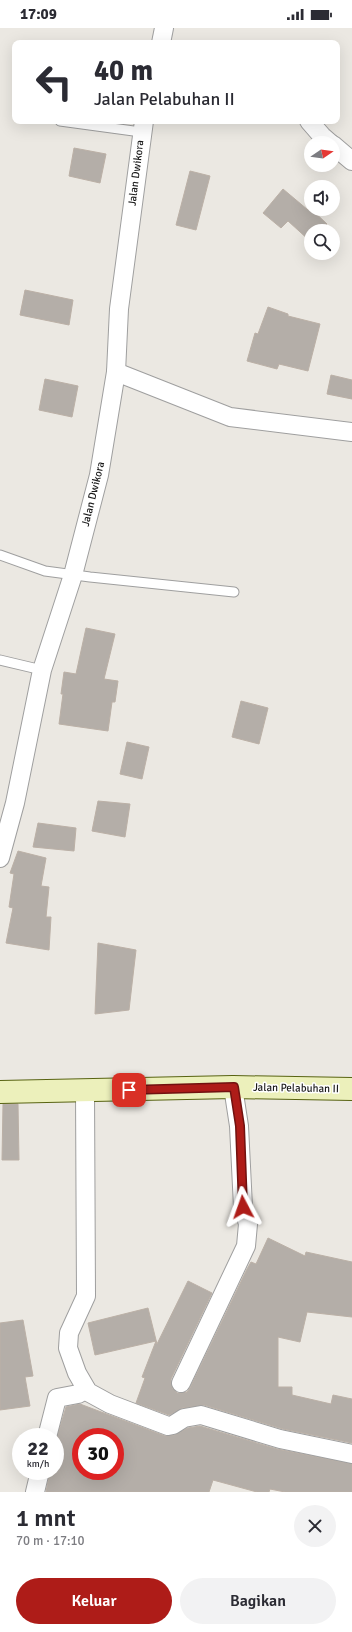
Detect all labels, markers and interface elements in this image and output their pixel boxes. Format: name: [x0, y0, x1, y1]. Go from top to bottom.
text: 17:09: [20, 5, 57, 23]
text: 40 m: [94, 54, 153, 88]
icon: left: [28, 56, 80, 108]
text: Jalan Pelabuhan II: [94, 88, 235, 110]
north arrow: [304, 136, 340, 172]
map controls: [304, 136, 340, 260]
street label: Jalan Dwikora: [126, 139, 147, 207]
button: sound: [304, 180, 340, 216]
button: search: [304, 224, 340, 260]
street label: Jalan Dwikora: [79, 460, 107, 528]
pin: [112, 1073, 146, 1107]
icon: arrive: [118, 1079, 140, 1101]
street label: Jalan Pelabuhan II: [253, 1081, 339, 1095]
position arrow: [222, 1186, 264, 1228]
speed limit sign: 30: [72, 1428, 124, 1480]
text: 22: [27, 1436, 49, 1461]
text: km/h: [27, 1458, 49, 1470]
text: 1 mnt: [16, 1503, 75, 1533]
button: close: [294, 1505, 336, 1547]
text: 70 m · 17:10: [16, 1533, 85, 1549]
button: Keluar: [16, 1578, 172, 1624]
button: Bagikan: [180, 1578, 336, 1624]

